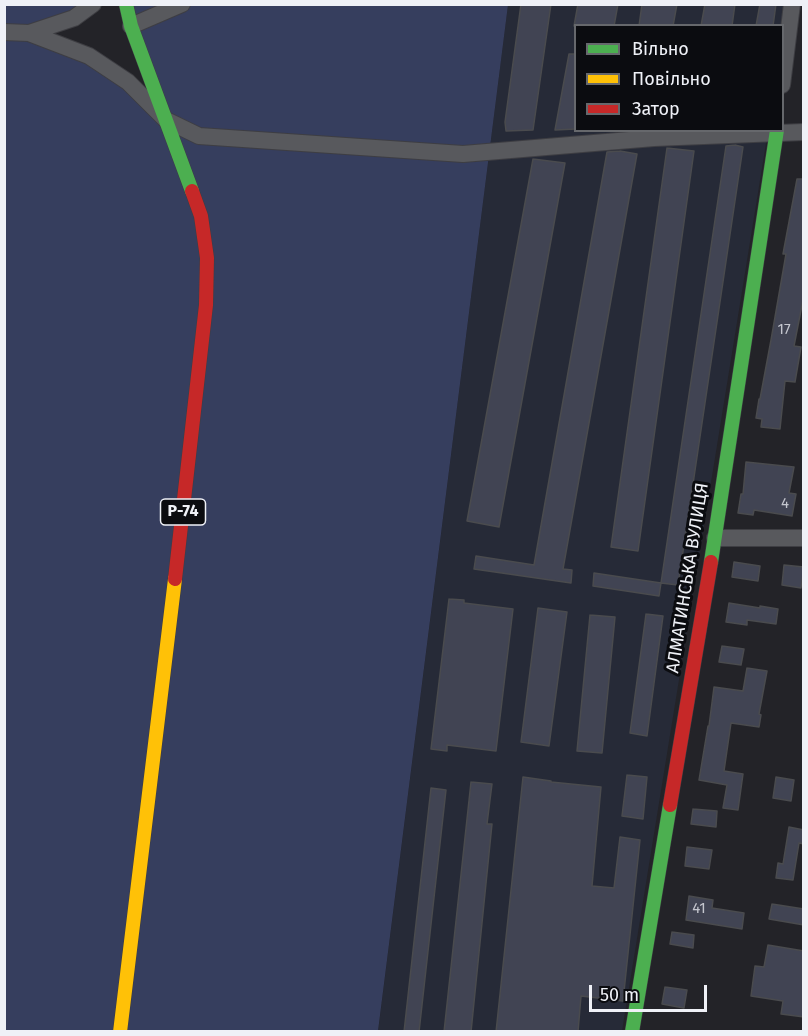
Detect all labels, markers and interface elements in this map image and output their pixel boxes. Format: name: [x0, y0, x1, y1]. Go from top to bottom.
legend: [574, 24, 784, 132]
text: Вільно: [632, 38, 689, 60]
text: Повільно: [632, 68, 711, 90]
text: Затор: [632, 98, 680, 120]
house number: 17: [777, 321, 791, 339]
street label: АЛМАТИНСЬКА ВУЛИЦЯ: [662, 481, 714, 675]
house number: 4: [781, 495, 789, 513]
road number: Р-74: [160, 499, 206, 525]
house number: 41: [692, 900, 706, 918]
scale bar: [592, 973, 710, 1011]
text: 50 m: [600, 984, 639, 1006]

